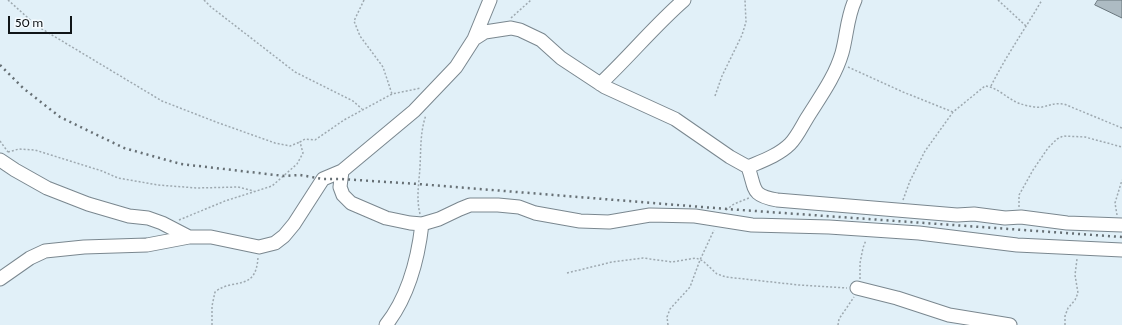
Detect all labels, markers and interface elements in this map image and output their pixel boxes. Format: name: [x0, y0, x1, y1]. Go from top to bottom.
scale bar: [10, 8, 74, 34]
text: 50 m: [15, 15, 43, 30]

